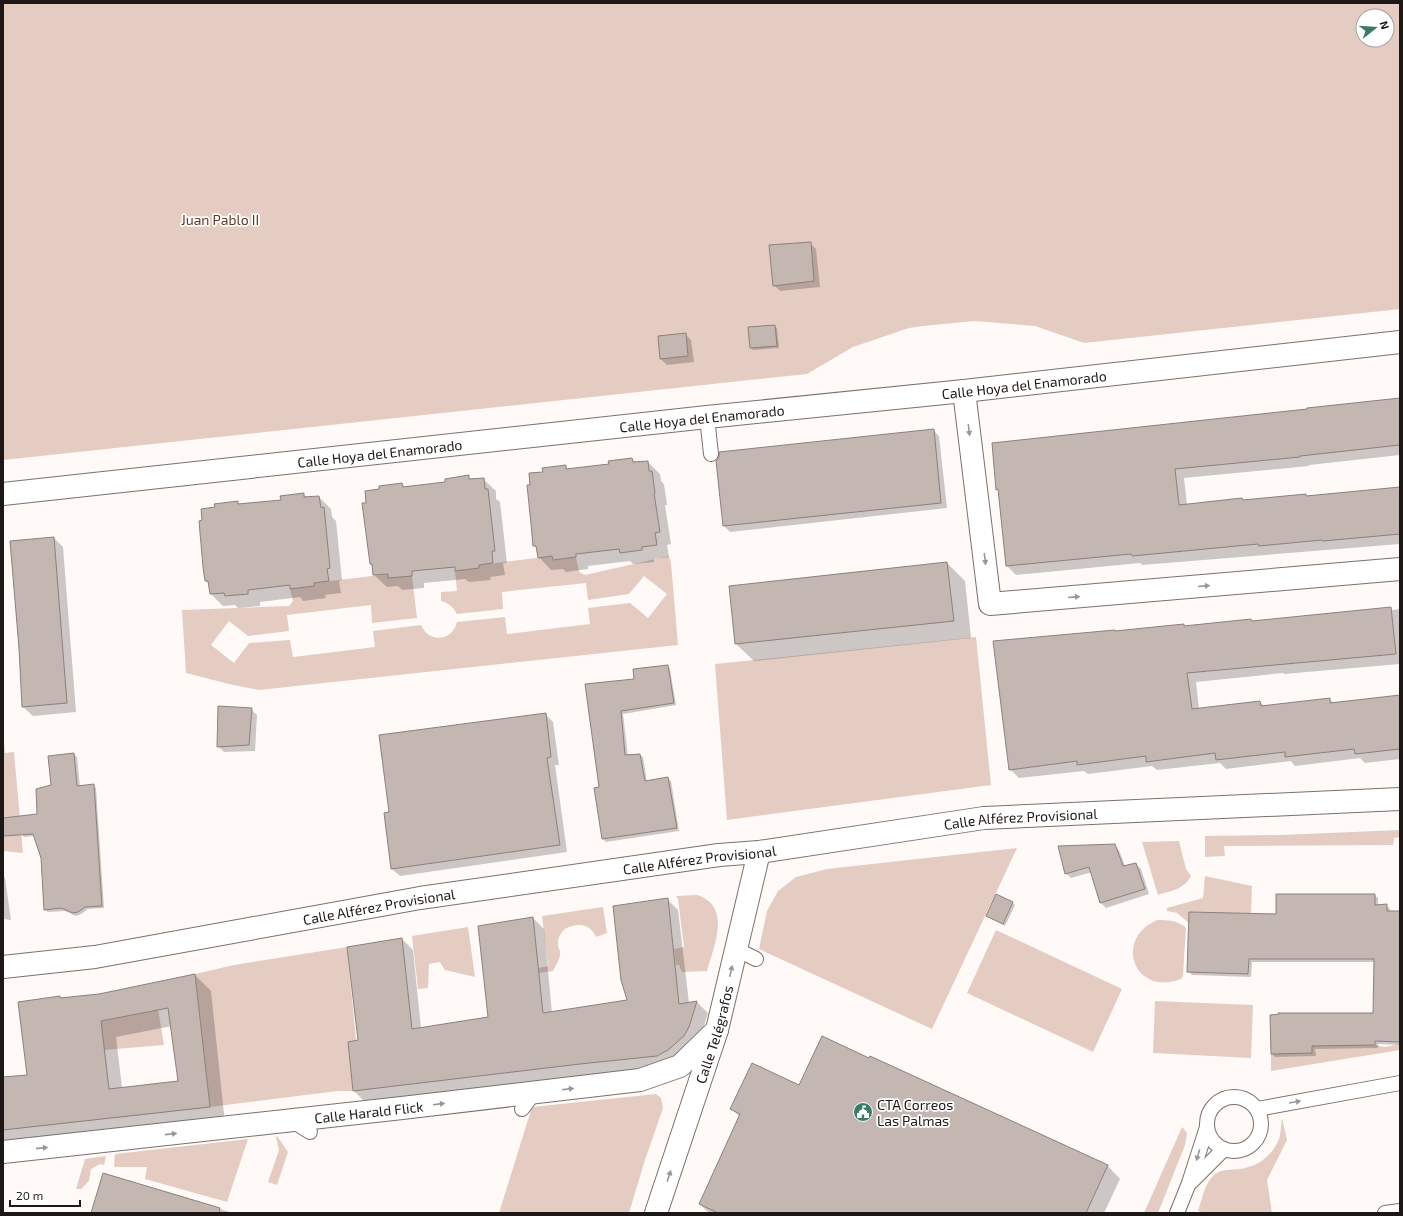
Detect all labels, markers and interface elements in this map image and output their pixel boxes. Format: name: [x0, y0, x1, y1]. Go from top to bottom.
north arrow: [1355, 8, 1395, 48]
text: N: [1378, 19, 1392, 31]
park label: Juan Pablo II: [181, 211, 259, 228]
street label: Calle Hoya del Enamorado: [941, 367, 1107, 402]
street label: Calle Hoya del Enamorado: [619, 401, 785, 435]
one-way arrow: [966, 424, 972, 436]
street label: Calle Hoya del Enamorado: [296, 435, 463, 470]
one-way arrow: [982, 553, 988, 565]
one-way arrow: [1198, 583, 1210, 589]
one-way arrow: [1068, 593, 1081, 600]
street label: Calle Alférez Provisional: [942, 804, 1099, 832]
street label: Calle Alférez Provisional: [622, 841, 778, 877]
street label: Calle Alférez Provisional: [301, 884, 457, 928]
one-way arrow: [728, 965, 734, 978]
street label: Calle Telégrafos: [691, 983, 736, 1086]
one-way arrow: [562, 1085, 574, 1092]
place label: CTA Correos Las Palmas: [877, 1096, 953, 1129]
street label: Calle Harald Flick: [313, 1097, 424, 1126]
one-way arrow: [1289, 1099, 1301, 1105]
one-way arrow: [433, 1101, 445, 1107]
public building icon: CTA Correos Las Palmas: [852, 1101, 874, 1123]
one-way arrow: [165, 1130, 177, 1137]
one-way arrow: [36, 1145, 48, 1151]
one-way arrow: [1195, 1149, 1201, 1161]
one-way arrow: [666, 1170, 672, 1182]
scale bar: [10, 1182, 80, 1208]
text: 20 m: [16, 1188, 43, 1202]

